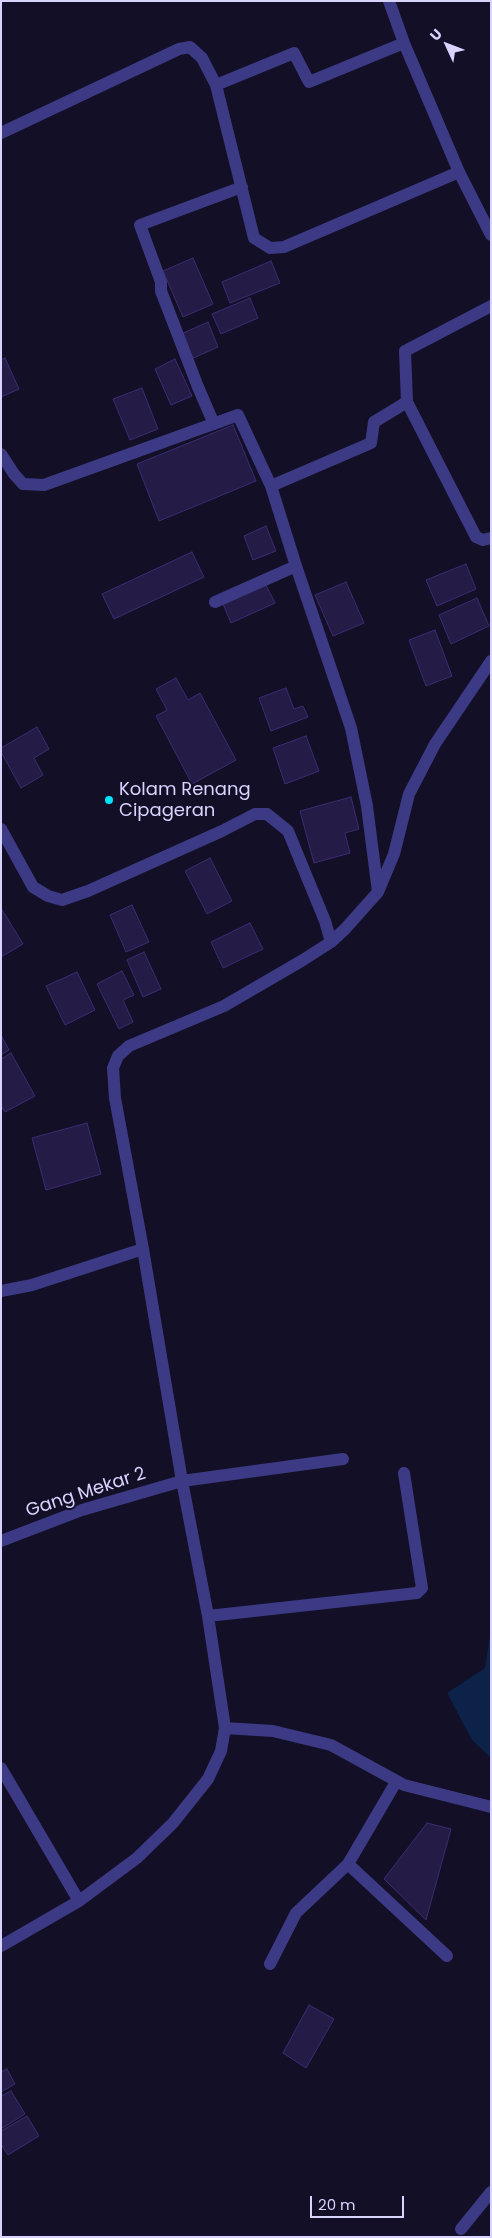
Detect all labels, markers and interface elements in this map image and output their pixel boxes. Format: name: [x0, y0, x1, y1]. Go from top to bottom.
north arrow: [422, 20, 472, 70]
text: U: [425, 24, 447, 45]
place label: Kolam Renang Cipageran: [119, 779, 251, 822]
marker: Kolam Renang Cipageran: [103, 794, 115, 806]
street label: Gang Mekar 2: [23, 1463, 149, 1523]
scale bar: [312, 2186, 406, 2218]
text: 20 m: [318, 2194, 356, 2215]

